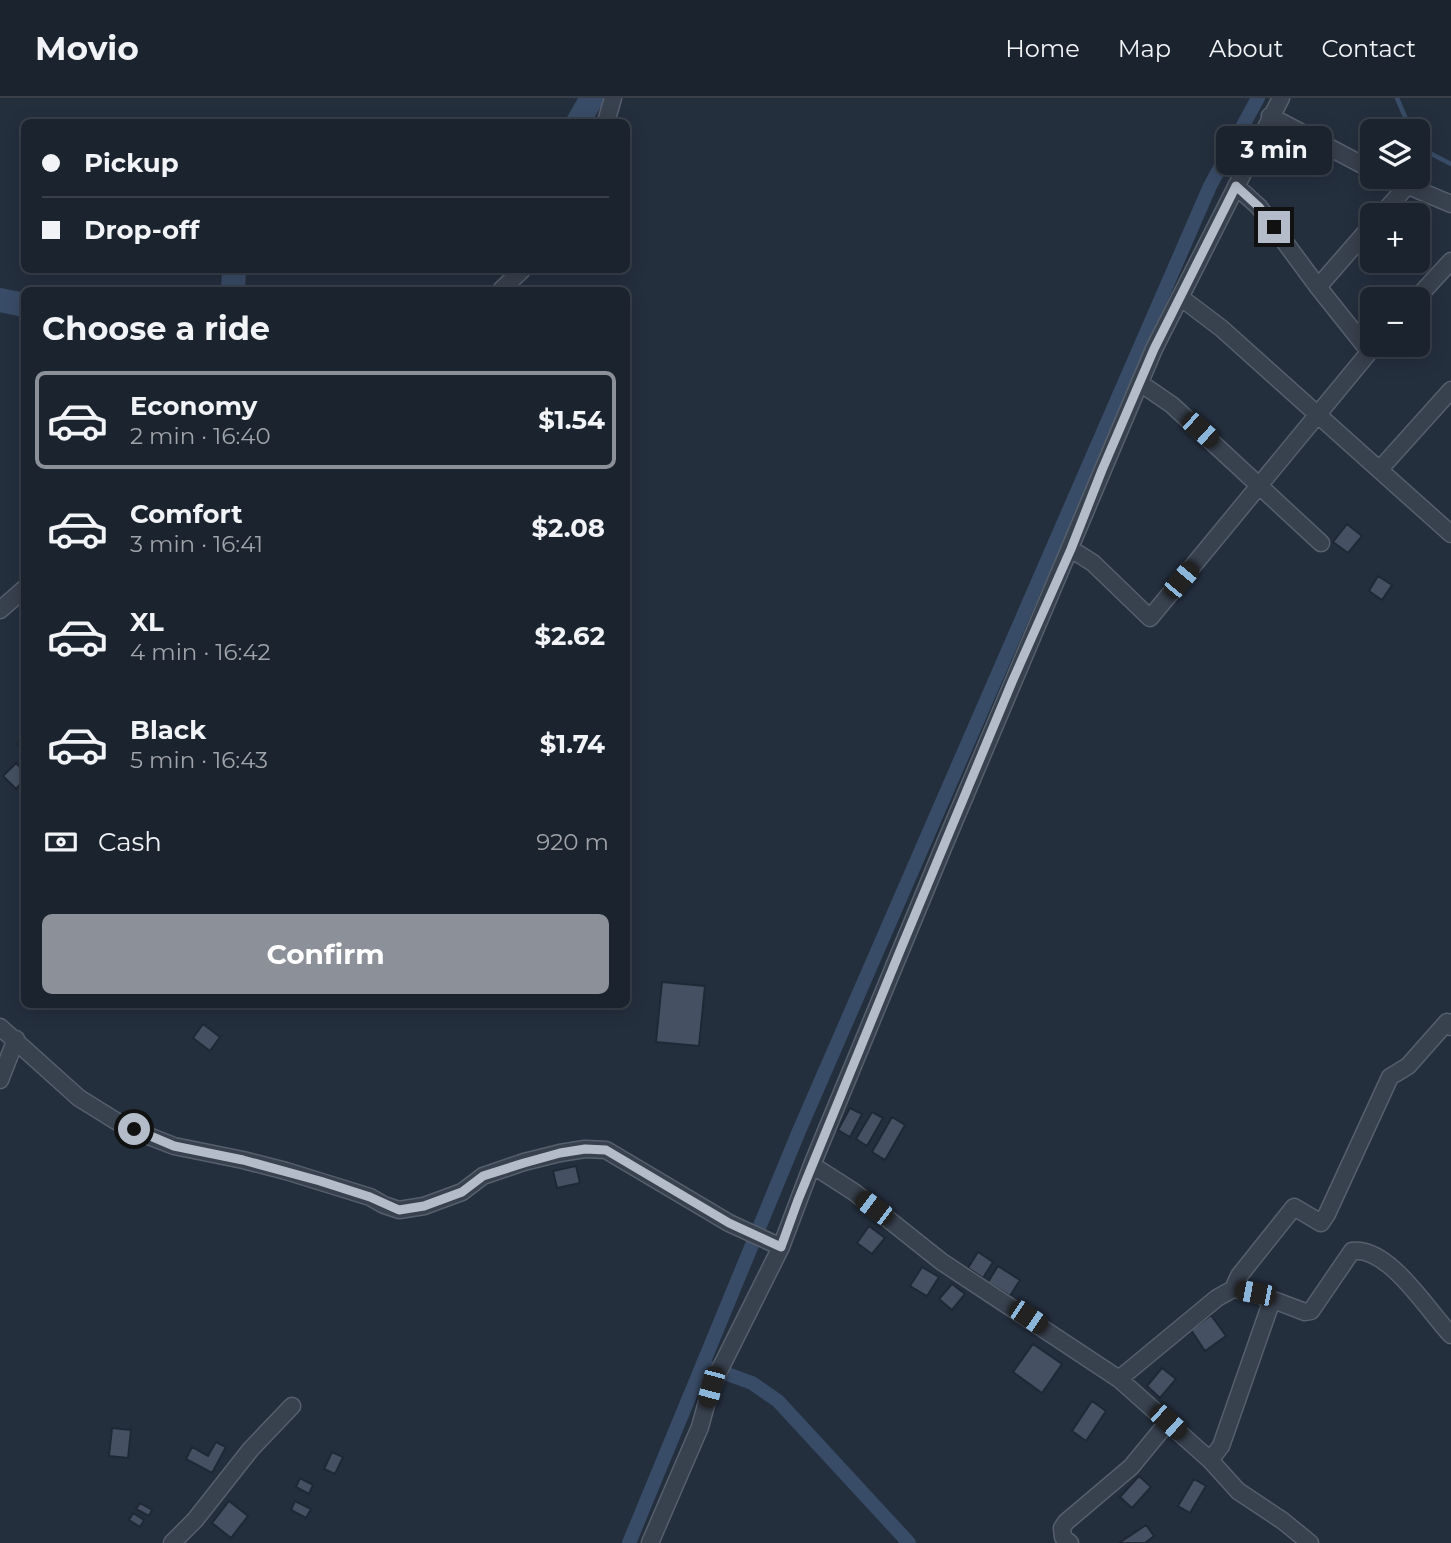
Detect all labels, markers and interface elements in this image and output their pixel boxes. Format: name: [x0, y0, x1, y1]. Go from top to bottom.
text: Movio: [35, 28, 139, 68]
text: Home: [1005, 34, 1080, 63]
text: Map: [1118, 34, 1171, 63]
text: About: [1209, 34, 1283, 63]
text: Contact: [1321, 34, 1416, 63]
map controls: [1360, 119, 1430, 357]
button: layers: [1360, 119, 1430, 189]
callout: 3 min: [1216, 125, 1332, 174]
text: 3 min: [1240, 136, 1308, 164]
text: Pickup: [84, 147, 179, 179]
button: +: [1360, 203, 1430, 273]
route end: [1258, 211, 1290, 243]
text: Drop-off: [84, 214, 199, 246]
button: −: [1360, 287, 1430, 357]
text: Choose a ride: [42, 309, 270, 348]
icon: car: [46, 389, 109, 452]
text: Economy: [130, 390, 257, 422]
text: $1.54: [538, 404, 605, 436]
car: [1178, 408, 1223, 452]
text: 2 min · 16:40: [130, 422, 271, 450]
icon: car: [46, 497, 109, 560]
text: Comfort: [130, 498, 242, 530]
text: $2.08: [532, 512, 605, 544]
text: 3 min · 16:41: [130, 530, 263, 558]
car: [1160, 557, 1203, 603]
icon: car: [46, 605, 109, 668]
text: XL: [130, 606, 164, 638]
text: $2.62: [534, 620, 605, 652]
text: 4 min · 16:42: [130, 638, 271, 666]
icon: car: [46, 713, 109, 776]
text: Black: [130, 714, 206, 746]
text: $1.74: [540, 728, 605, 760]
text: 5 min · 16:43: [130, 746, 268, 774]
icon: cash: [42, 823, 80, 861]
text: Cash: [98, 826, 162, 858]
text: 920 m: [536, 828, 609, 856]
button: Confirm: [42, 914, 609, 994]
route start: [118, 1113, 150, 1145]
car: [851, 1187, 898, 1229]
car: [1233, 1279, 1278, 1307]
car: [1005, 1297, 1052, 1337]
car: [696, 1364, 727, 1410]
car: [1146, 1400, 1191, 1444]

